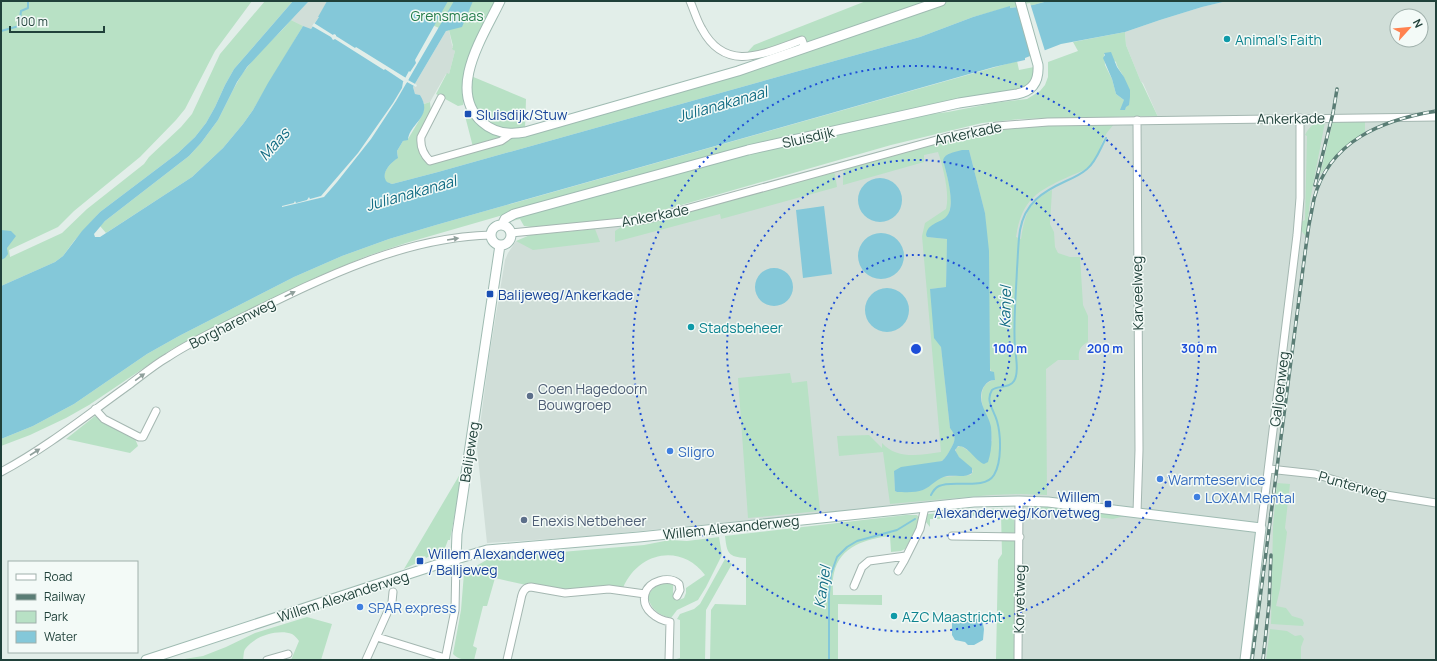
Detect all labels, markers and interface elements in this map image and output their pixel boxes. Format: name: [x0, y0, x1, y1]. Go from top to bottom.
park label: Grensmaas: [410, 6, 484, 25]
scale bar: [10, 8, 104, 34]
north arrow: [1389, 8, 1429, 48]
text: 100 m: [16, 13, 48, 30]
text: N: [1410, 16, 1427, 30]
place label: Animal's Faith: [1235, 30, 1322, 49]
marker: Animal's Faith: [1222, 34, 1232, 44]
water label: Julianakanaal: [674, 80, 772, 127]
place label: Sluisdijk/Stuw: [476, 105, 568, 124]
street label: Ankerkade: [1257, 108, 1325, 128]
marker: Sluisdijk/Stuw: [463, 109, 473, 119]
street label: Ankerkade: [933, 117, 1003, 149]
water label: Maas: [254, 122, 295, 165]
street label: Sluisdijk: [780, 122, 837, 152]
water label: Julianakanaal: [363, 169, 461, 216]
street label: Ankerkade: [620, 199, 690, 231]
one-way arrow: [447, 236, 460, 242]
street label: Karveelweg: [1127, 256, 1147, 330]
water label: Kanjel: [994, 283, 1016, 328]
place label: Balijeweg/Ankerkade: [498, 285, 633, 304]
marker: Balijeweg/Ankerkade: [485, 289, 495, 299]
one-way arrow: [284, 291, 295, 297]
street label: Borgharenweg: [186, 293, 278, 353]
place label: Stadsbeheer: [699, 318, 783, 337]
marker: Stadsbeheer: [686, 322, 696, 332]
text: 100 m: [993, 340, 1027, 357]
text: 200 m: [1087, 340, 1123, 357]
text: 300 m: [1181, 340, 1217, 357]
centre of rings: [909, 342, 923, 356]
street label: Galjoenweg: [1265, 350, 1293, 428]
one-way arrow: [135, 372, 146, 381]
place label: Coen Hagedoorn Bouwgroep: [538, 379, 647, 414]
marker: Coen Hagedoorn Bouwgroep: [525, 391, 535, 401]
street label: Balijeweg: [455, 420, 483, 484]
place label: Sligro: [678, 442, 715, 461]
marker: Sligro: [665, 446, 675, 456]
one-way arrow: [29, 448, 40, 456]
street label: Punterweg: [1316, 466, 1390, 504]
place label: Warmteservice: [1168, 470, 1265, 489]
marker: Warmteservice: [1155, 474, 1165, 484]
place label: Willem Alexanderweg/Korvetweg: [934, 487, 1100, 522]
place label: LOXAM Rental: [1205, 488, 1295, 507]
marker: LOXAM Rental: [1192, 492, 1202, 502]
marker: Willem Alexanderweg/Korvetweg: [1103, 499, 1113, 509]
street label: Willem Alexanderweg: [662, 510, 800, 544]
place label: Enexis Netbeheer: [532, 511, 647, 530]
marker: Enexis Netbeheer: [519, 515, 529, 525]
place label: Willem Alexanderweg / Balijeweg: [428, 544, 565, 579]
marker: Willem Alexanderweg / Balijeweg: [415, 556, 425, 566]
legend: [8, 561, 138, 653]
water label: Kanjel: [809, 562, 836, 609]
street label: Korvetweg: [1009, 565, 1029, 633]
street label: Willem Alexanderweg: [275, 566, 411, 626]
text: Road: [44, 568, 72, 585]
text: Railway: [44, 588, 86, 605]
place label: SPAR express: [368, 598, 456, 617]
marker: SPAR express: [355, 602, 365, 612]
place label: AZC Maastricht: [902, 607, 1003, 626]
text: Park: [44, 608, 69, 625]
marker: AZC Maastricht: [889, 611, 899, 621]
text: Water: [44, 628, 78, 645]

